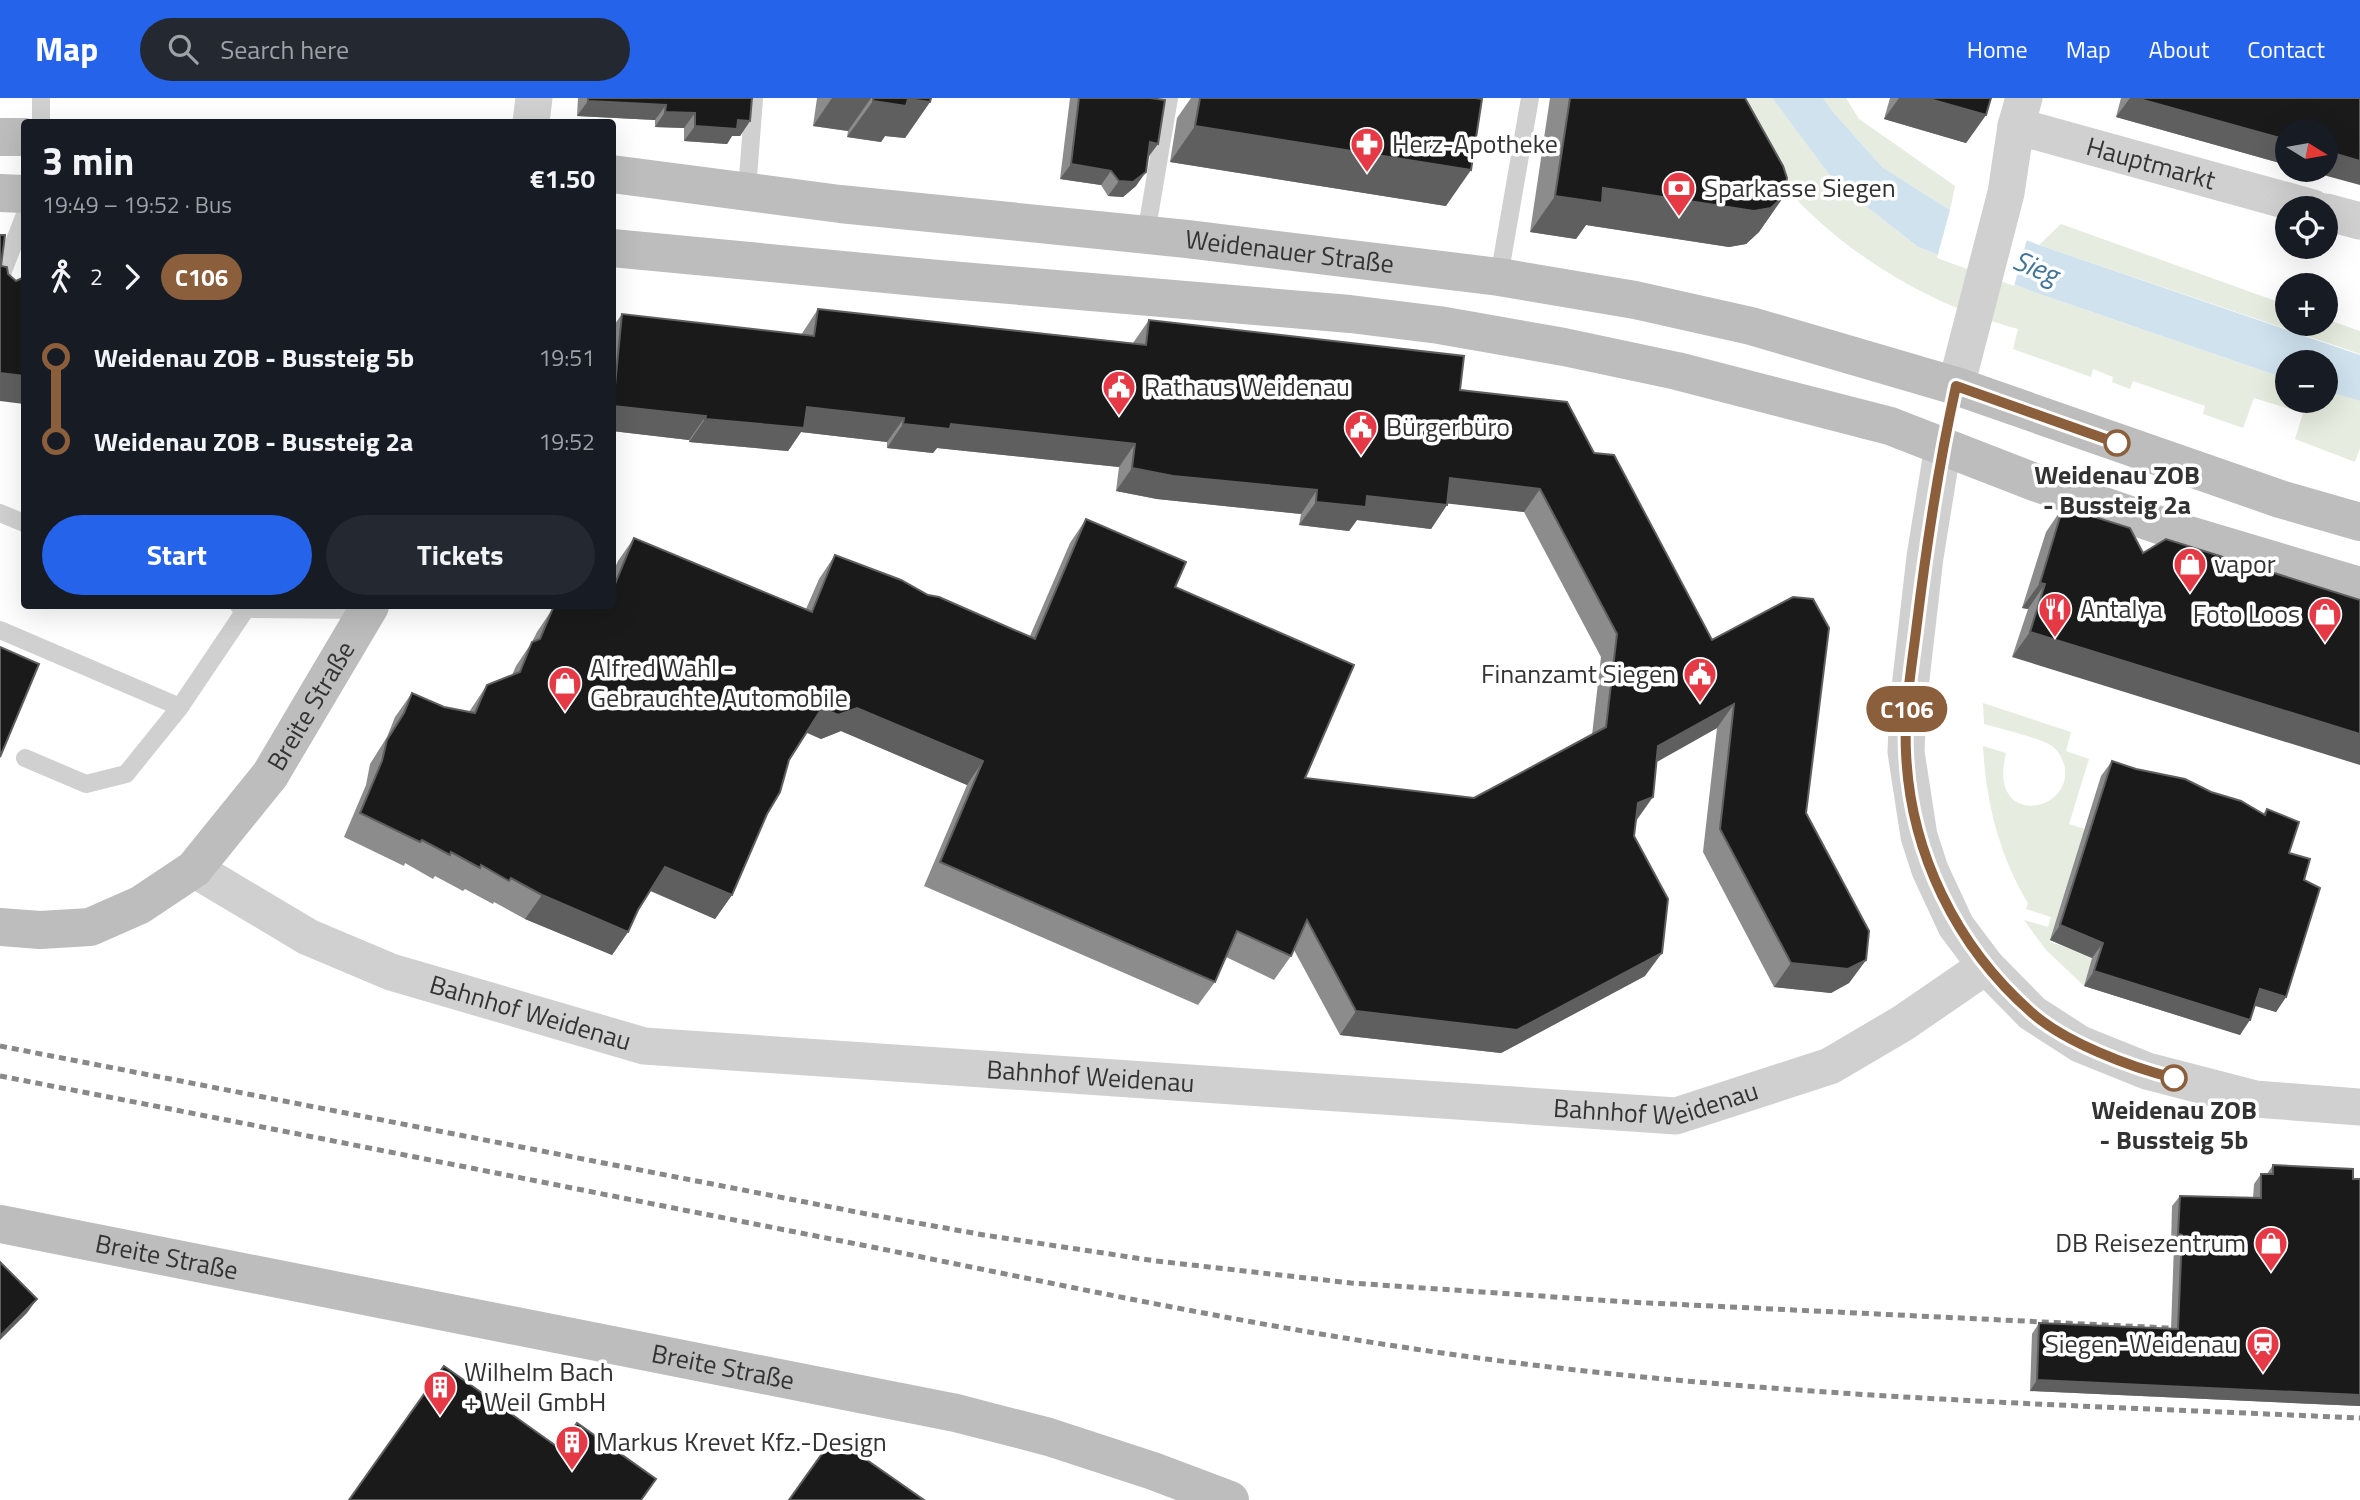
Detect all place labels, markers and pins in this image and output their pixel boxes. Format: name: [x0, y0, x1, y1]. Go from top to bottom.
place label: Herz-Apotheke: [1392, 124, 1558, 163]
pharmacy icon: Herz-Apotheke: [1348, 125, 1386, 174]
place label: Sparkasse Siegen: [1704, 168, 1896, 207]
bank icon: Sparkasse Siegen: [1660, 169, 1698, 218]
place label: Rathaus Weidenau: [1144, 367, 1350, 406]
public building icon: Rathaus Weidenau: [1100, 368, 1138, 417]
place label: Bürgerbüro: [1386, 407, 1510, 446]
public building icon: Bürgerbüro: [1342, 408, 1380, 457]
marker: Weidenau ZOB - Bussteig 2a: [2104, 430, 2130, 456]
place label: Weidenau ZOB - Bussteig 2a: [2034, 455, 2200, 524]
place label: vapor: [2214, 544, 2276, 583]
shop icon: vapor: [2171, 545, 2209, 594]
place label: Antalya: [2080, 589, 2163, 628]
restaurant icon: Antalya: [2036, 590, 2074, 639]
place label: Foto Loos: [2193, 594, 2300, 633]
shop icon: Foto Loos: [2306, 595, 2344, 644]
place label: Alfred Wahl - Gebrauchte Automobile: [590, 648, 848, 717]
place label: Finanzamt Siegen: [1481, 654, 1676, 693]
public building icon: Finanzamt Siegen: [1681, 655, 1719, 704]
shop icon: Alfred Wahl - Gebrauchte Automobile: [546, 664, 584, 713]
marker: Weidenau ZOB - Bussteig 5b: [2161, 1065, 2187, 1091]
place label: Weidenau ZOB - Bussteig 5b: [2091, 1090, 2257, 1159]
place label: DB Reisezentrum: [2055, 1223, 2246, 1262]
shop icon: DB Reisezentrum: [2252, 1224, 2290, 1273]
place label: Siegen-Weidenau: [2045, 1324, 2238, 1363]
station icon: Siegen-Weidenau: [2244, 1325, 2282, 1374]
place label: Wilhelm Bach + Weil GmbH: [464, 1352, 614, 1421]
building icon: Wilhelm Bach + Weil GmbH: [421, 1368, 459, 1417]
place label: Markus Krevet Kfz.-Design: [596, 1422, 887, 1461]
building icon: Markus Krevet Kfz.-Design: [553, 1423, 591, 1472]

